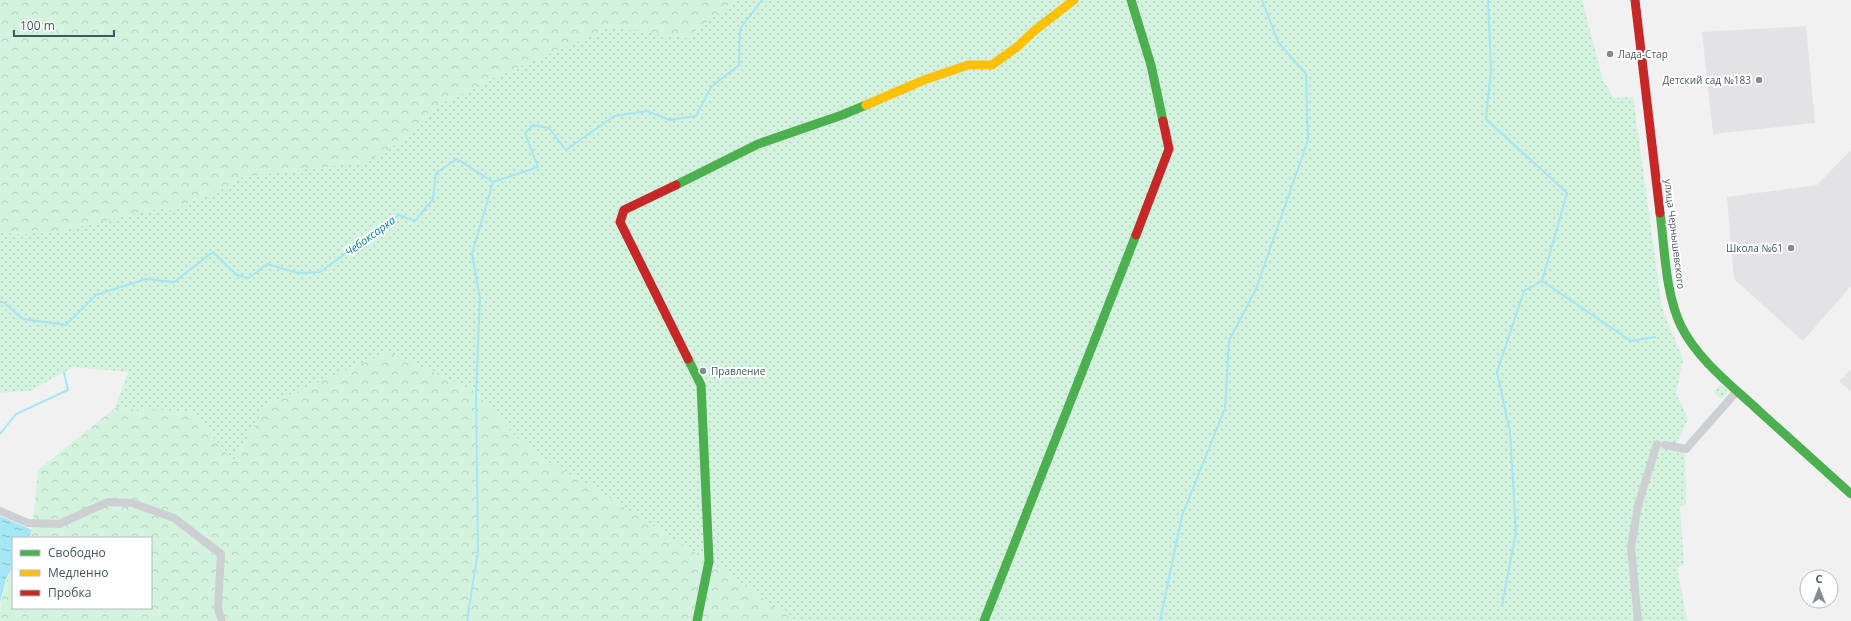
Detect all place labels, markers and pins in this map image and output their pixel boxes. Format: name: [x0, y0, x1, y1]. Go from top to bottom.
place label: Лада-Стар: [1618, 47, 1668, 61]
marker: Лада-Стар: [1605, 49, 1615, 59]
place label: Детский сад №183: [1663, 73, 1751, 87]
marker: Детский сад №183: [1754, 75, 1764, 85]
place label: Школа №61: [1726, 241, 1783, 255]
marker: Школа №61: [1786, 243, 1796, 253]
place label: Правление: [711, 364, 766, 378]
marker: Правление: [698, 366, 708, 376]

